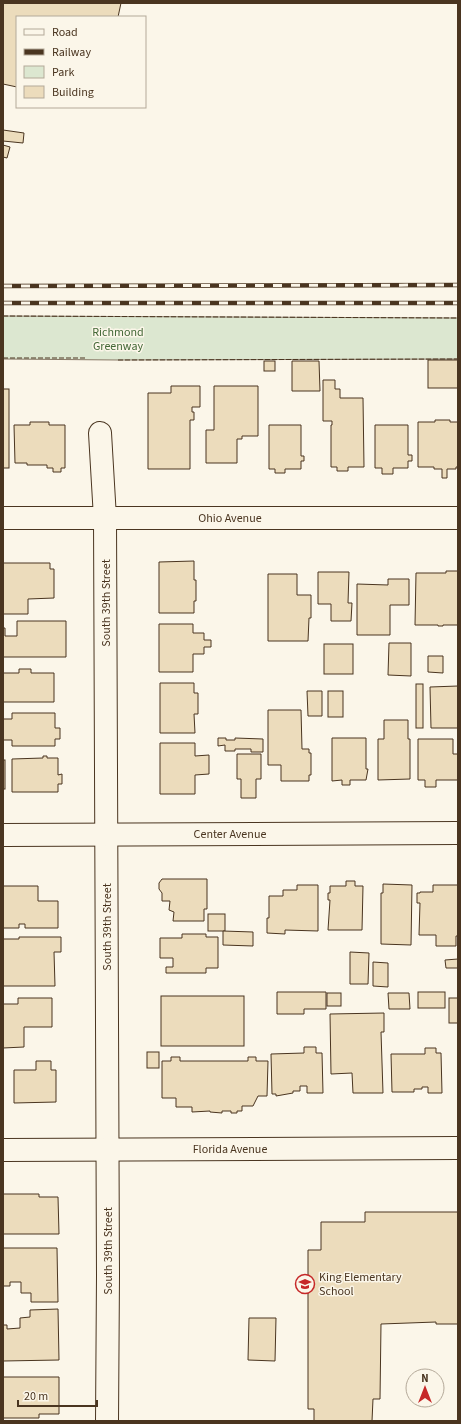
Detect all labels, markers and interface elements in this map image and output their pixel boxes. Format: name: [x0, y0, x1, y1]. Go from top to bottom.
legend: [16, 16, 146, 108]
text: Road: [52, 24, 78, 41]
text: Railway: [52, 44, 91, 61]
text: Park: [52, 64, 74, 81]
text: Building: [52, 84, 94, 101]
park label: Richmond Greenway: [92, 324, 144, 355]
street label: Ohio Avenue: [198, 510, 262, 527]
street label: South 39th Street: [98, 559, 115, 647]
street label: Center Avenue: [194, 826, 266, 843]
street label: South 39th Street: [99, 883, 116, 971]
street label: Florida Avenue: [193, 1141, 267, 1158]
street label: South 39th Street: [100, 1207, 117, 1295]
place label: King Elementary School: [319, 1269, 402, 1300]
school or university icon: King Elementary School: [294, 1273, 316, 1295]
north arrow: [405, 1368, 445, 1408]
text: N: [421, 1371, 429, 1386]
scale bar: [18, 1382, 97, 1408]
text: 20 m: [24, 1388, 48, 1405]

